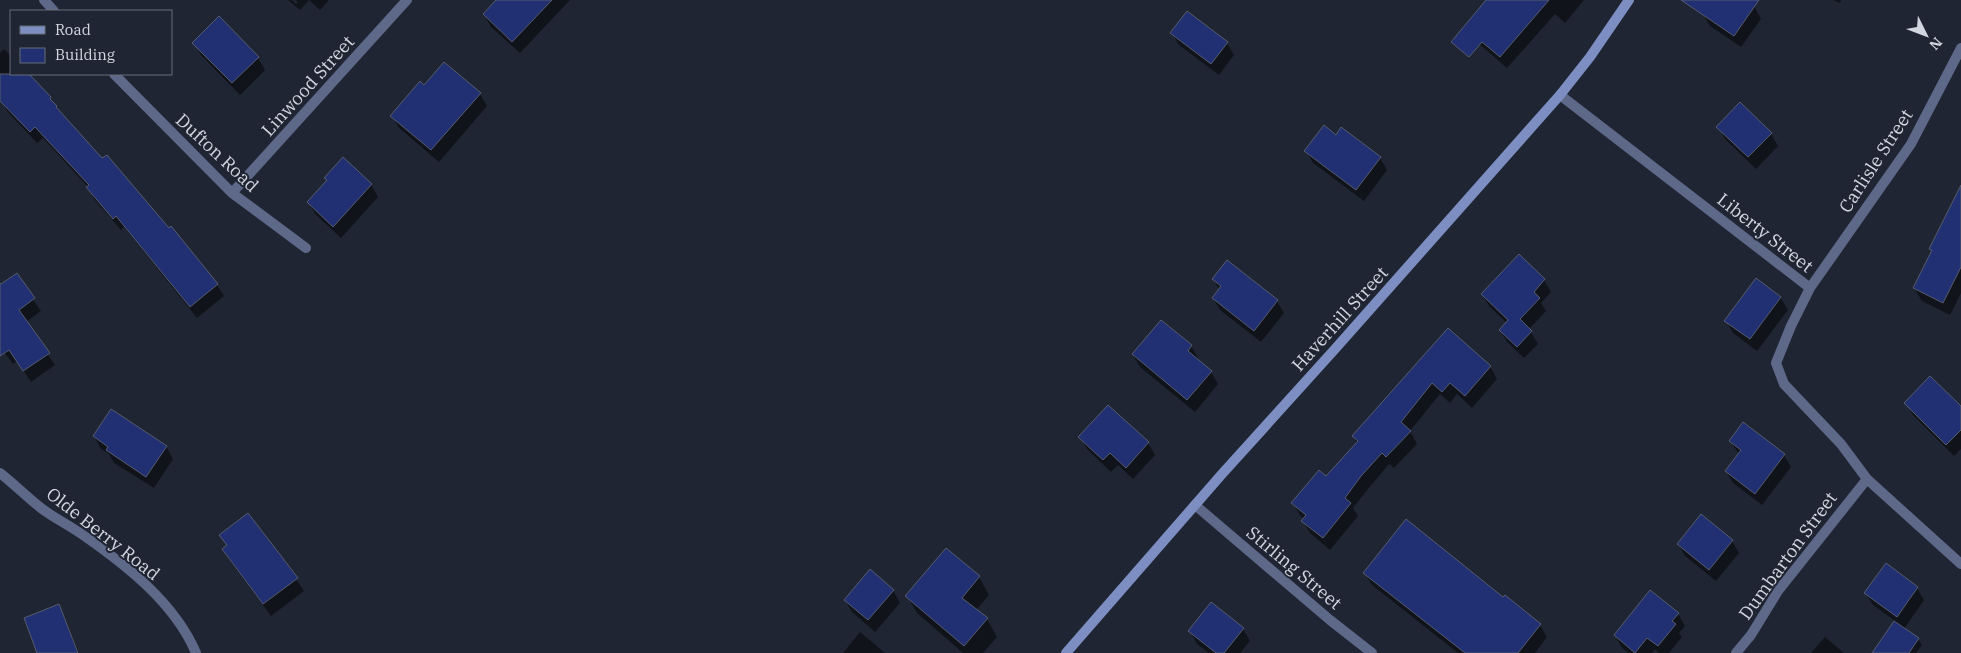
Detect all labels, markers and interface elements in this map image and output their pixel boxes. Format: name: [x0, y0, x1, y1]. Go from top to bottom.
legend: [10, 10, 172, 75]
north arrow: [1901, 10, 1951, 60]
text: Road: [55, 20, 91, 39]
street label: Linwood Street: [256, 30, 359, 141]
text: N: [1925, 34, 1946, 54]
text: Building: [55, 45, 115, 64]
street label: Carlisle Street: [1834, 105, 1918, 217]
street label: Dufton Road: [171, 108, 264, 197]
street label: Liberty Street: [1713, 188, 1818, 277]
street label: Haverhill Street: [1286, 261, 1393, 376]
street label: Olde Berry Road: [42, 482, 165, 585]
street label: Dumbarton Street: [1733, 487, 1842, 624]
street label: Stirling Street: [1242, 521, 1347, 614]

